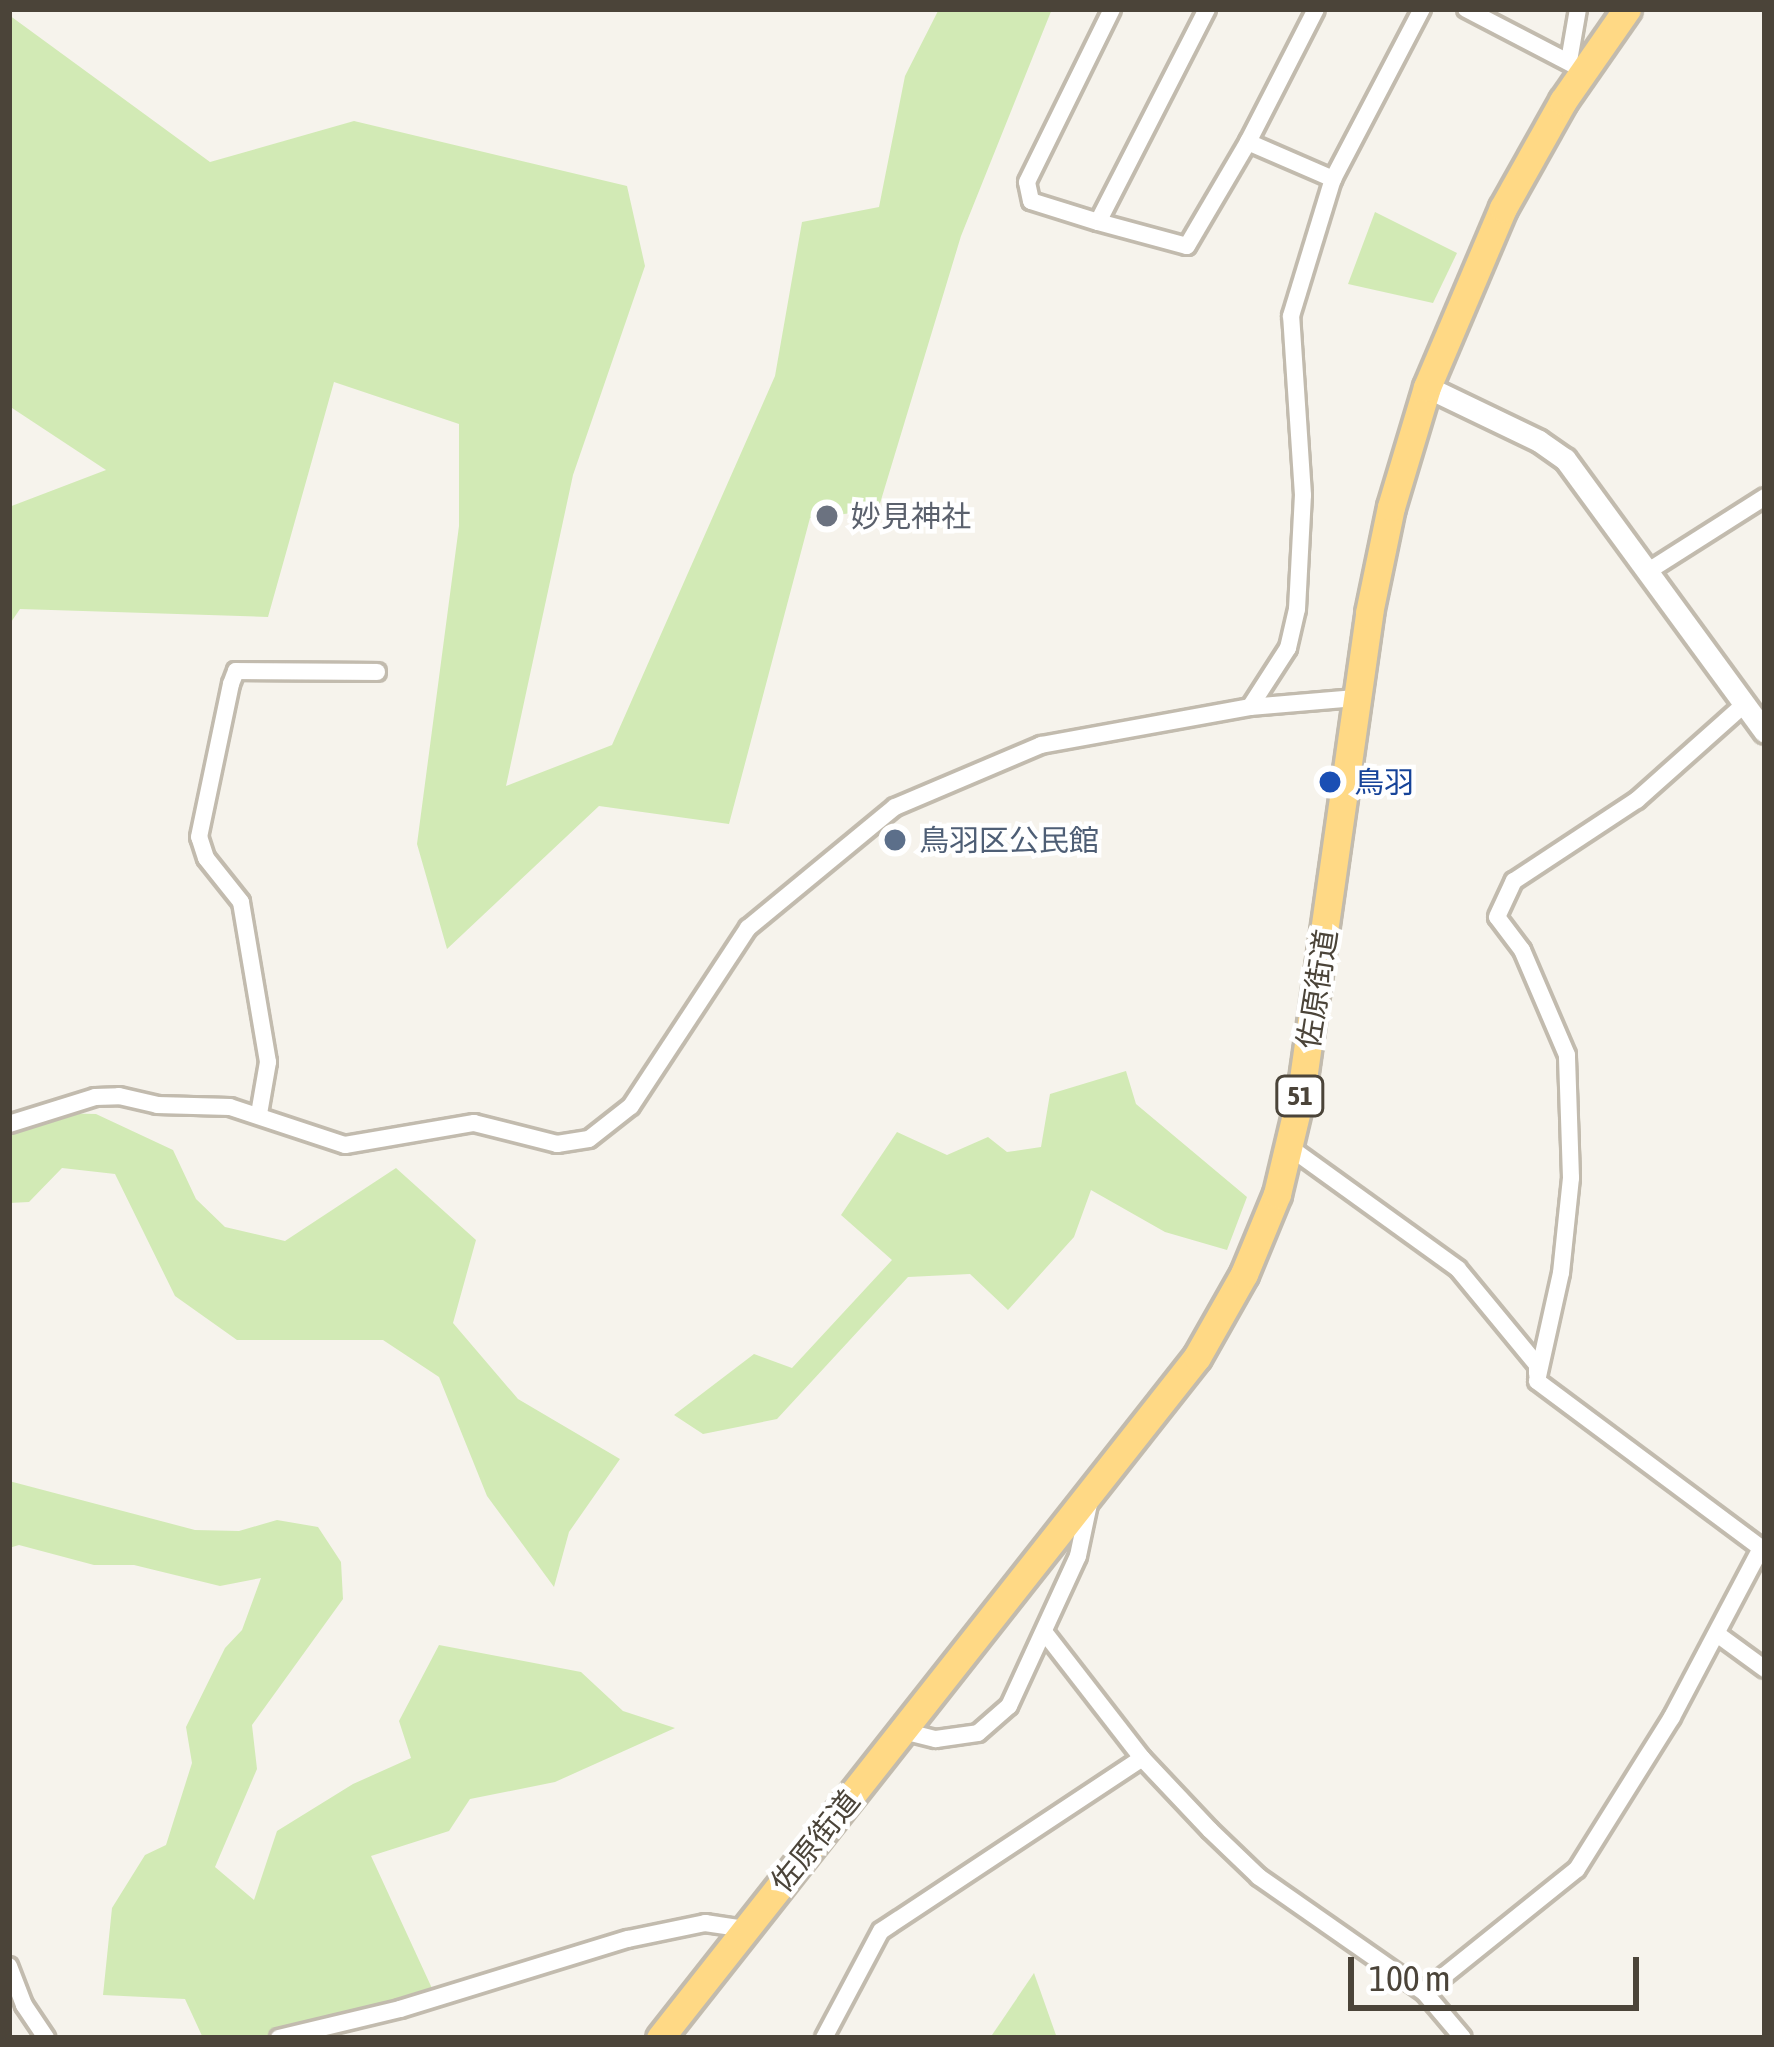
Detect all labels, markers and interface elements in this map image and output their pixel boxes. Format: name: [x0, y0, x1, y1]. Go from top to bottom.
place label: 妙見神社: [851, 498, 971, 534]
marker: 妙見神社: [814, 503, 840, 529]
place label: 鳥羽: [1354, 764, 1414, 800]
marker: 鳥羽: [1317, 769, 1343, 795]
place label: 鳥羽区公民館: [919, 822, 1099, 858]
marker: 鳥羽区公民館: [882, 827, 908, 853]
street label: 佐原街道: [1290, 927, 1344, 1051]
road number: 51: [1273, 1075, 1327, 1117]
street label: 佐原街道: [763, 1783, 867, 1899]
scale bar: [1354, 1933, 1645, 2007]
text: 100 m: [1369, 1957, 1451, 1999]

